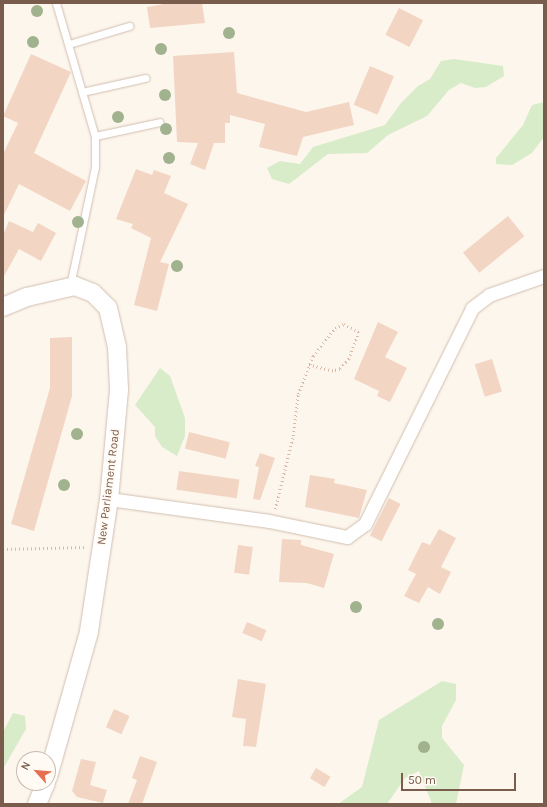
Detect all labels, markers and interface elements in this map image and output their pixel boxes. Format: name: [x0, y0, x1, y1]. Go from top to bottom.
street label: New Parliament Road: [95, 428, 123, 546]
north arrow: [16, 751, 56, 791]
text: N: [18, 759, 33, 772]
scale bar: [403, 765, 518, 791]
text: 50 m: [408, 773, 436, 787]

